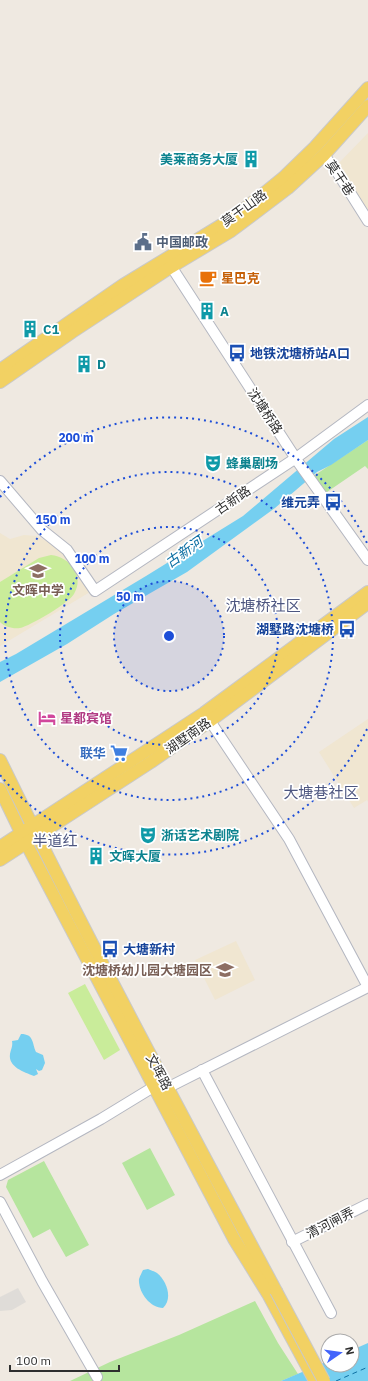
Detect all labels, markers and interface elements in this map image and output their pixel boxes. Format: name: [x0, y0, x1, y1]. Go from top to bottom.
building icon: 美莱商务大厦: [241, 149, 261, 169]
place label: 美莱商务大厦: [160, 151, 238, 168]
street label: 莫干巷: [322, 157, 358, 199]
street label: 莫干山路: [218, 186, 270, 230]
public building icon: 中国邮政: [133, 232, 153, 252]
place label: 中国邮政: [156, 234, 208, 251]
cafe icon: 星巴克: [198, 268, 218, 288]
place label: 星巴克: [221, 270, 260, 287]
building icon: A: [197, 301, 217, 321]
place label: A: [220, 303, 229, 320]
building icon: C1: [20, 319, 40, 339]
place label: C1: [43, 321, 59, 338]
bus stop icon: 地铁沈塘桥站A口: [227, 343, 247, 363]
place label: 地铁沈塘桥站A口: [250, 345, 350, 362]
building icon: D: [74, 354, 94, 374]
place label: D: [97, 356, 106, 373]
street label: 沈塘桥路: [244, 385, 286, 437]
text: 200 m: [58, 430, 94, 445]
theatre icon: 蜂巢剧场: [203, 453, 223, 473]
place label: 蜂巢剧场: [226, 455, 278, 472]
street label: 古新路: [212, 482, 254, 518]
bus stop icon: 维元弄: [323, 492, 343, 512]
place label: 维元弄: [281, 494, 320, 511]
text: 150 m: [35, 512, 71, 527]
water label: 古新河: [162, 531, 209, 571]
text: 100 m: [74, 551, 110, 566]
school or university icon: 文晖中学: [28, 561, 48, 581]
place label: 文晖中学: [12, 582, 64, 599]
text: 50 m: [116, 589, 144, 604]
district label: 沈塘桥社区: [225, 596, 301, 615]
bus stop icon: 湖墅路沈塘桥: [337, 619, 357, 639]
place label: 湖墅路沈塘桥: [256, 621, 334, 638]
centre of rings: [162, 629, 176, 643]
hotel icon: 星都宾馆: [37, 708, 57, 728]
place label: 星都宾馆: [60, 710, 112, 727]
street label: 湖墅南路: [162, 714, 214, 758]
supermarket icon: 联华: [109, 743, 129, 763]
place label: 联华: [80, 745, 106, 762]
district label: 大塘巷社区: [283, 783, 359, 802]
theatre icon: 浙话艺术剧院: [138, 825, 158, 845]
place label: 浙话艺术剧院: [161, 827, 239, 844]
district label: 半道红: [32, 831, 78, 850]
building icon: 文晖大厦: [86, 846, 106, 866]
place label: 文晖大厦: [109, 848, 161, 865]
bus stop icon: 大塘新村: [100, 939, 120, 959]
place label: 大塘新村: [123, 941, 175, 958]
school or university icon: 沈塘桥幼儿园大塘园区: [215, 960, 235, 980]
place label: 沈塘桥幼儿园大塘园区: [82, 962, 212, 979]
street label: 文晖路: [142, 1051, 176, 1093]
street label: 清河闸弄: [303, 1204, 357, 1242]
north arrow: [320, 1333, 360, 1373]
text: N: [342, 1345, 357, 1356]
scale bar: [10, 1347, 119, 1373]
text: 100 m: [16, 1353, 51, 1368]

